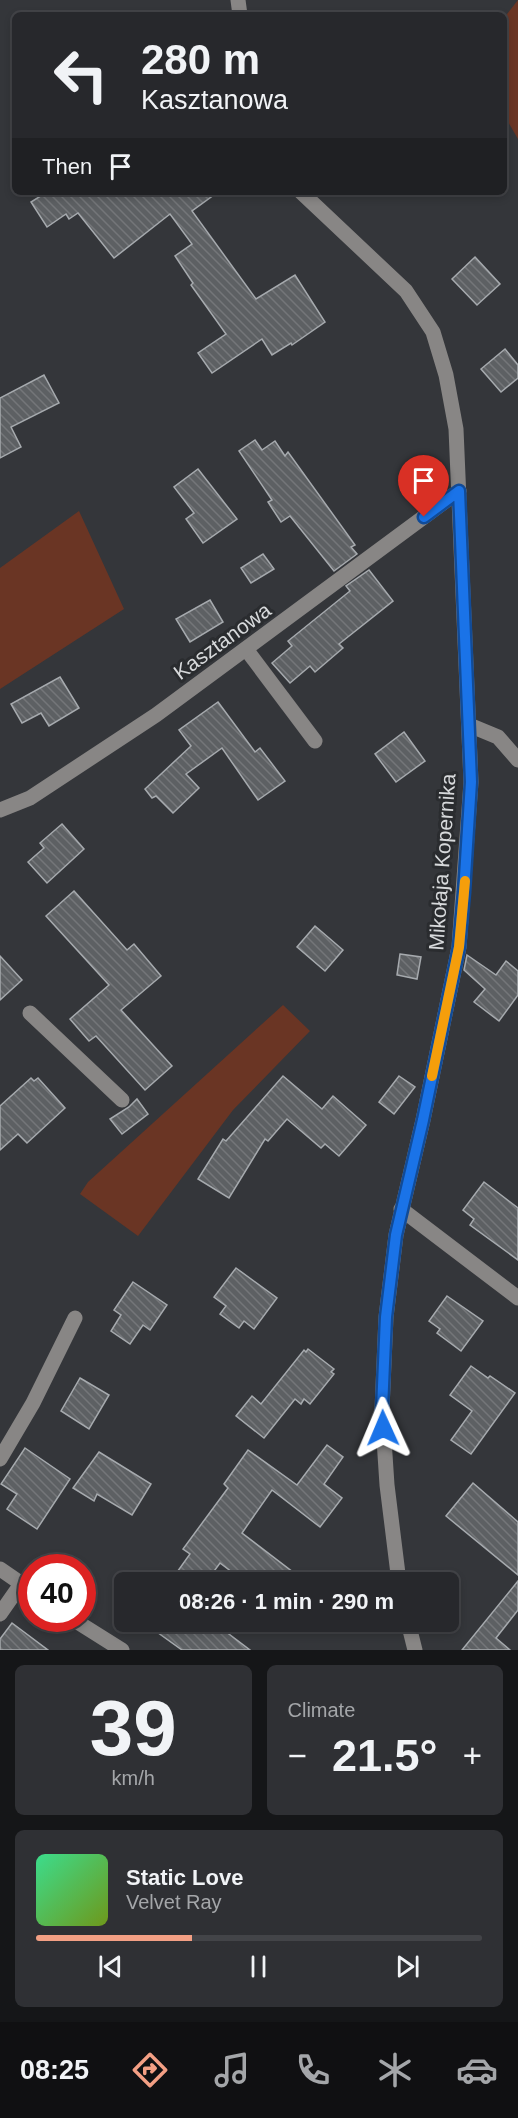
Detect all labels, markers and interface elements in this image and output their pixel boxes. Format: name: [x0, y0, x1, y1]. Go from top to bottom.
icon: left: [42, 36, 120, 114]
text: 280 m: [141, 36, 260, 83]
text: Kasztanowa: [141, 85, 288, 115]
icon: arrive: [104, 150, 137, 183]
text: Then: [42, 154, 92, 179]
pin: [398, 455, 449, 517]
icon: arrive: [407, 464, 440, 497]
street label: Kasztanowa: [169, 598, 275, 684]
street label: Mikołaja Kopernika: [424, 772, 460, 951]
position arrow: [351, 1396, 415, 1460]
speed limit sign: 40: [18, 1554, 96, 1632]
text: 08:26 · 1 min · 290 m: [179, 1589, 394, 1614]
text: 39: [90, 1684, 177, 1772]
text: Climate: [288, 1699, 355, 1721]
text: 21.5°: [332, 1730, 438, 1781]
text: −: [288, 1737, 307, 1774]
text: +: [463, 1737, 482, 1774]
text: km/h: [112, 1767, 155, 1789]
text: Static Love: [126, 1865, 243, 1890]
text: Velvet Ray: [126, 1891, 222, 1913]
icon: previous: [94, 1950, 127, 1983]
icon: pause: [242, 1950, 275, 1983]
icon: next: [391, 1950, 424, 1983]
icon: directions: [129, 2049, 171, 2091]
icon: music: [211, 2049, 253, 2091]
icon: phone: [292, 2049, 334, 2091]
icon: climate: [374, 2049, 416, 2091]
icon: car: [456, 2049, 498, 2091]
text: 08:25: [20, 2055, 89, 2085]

